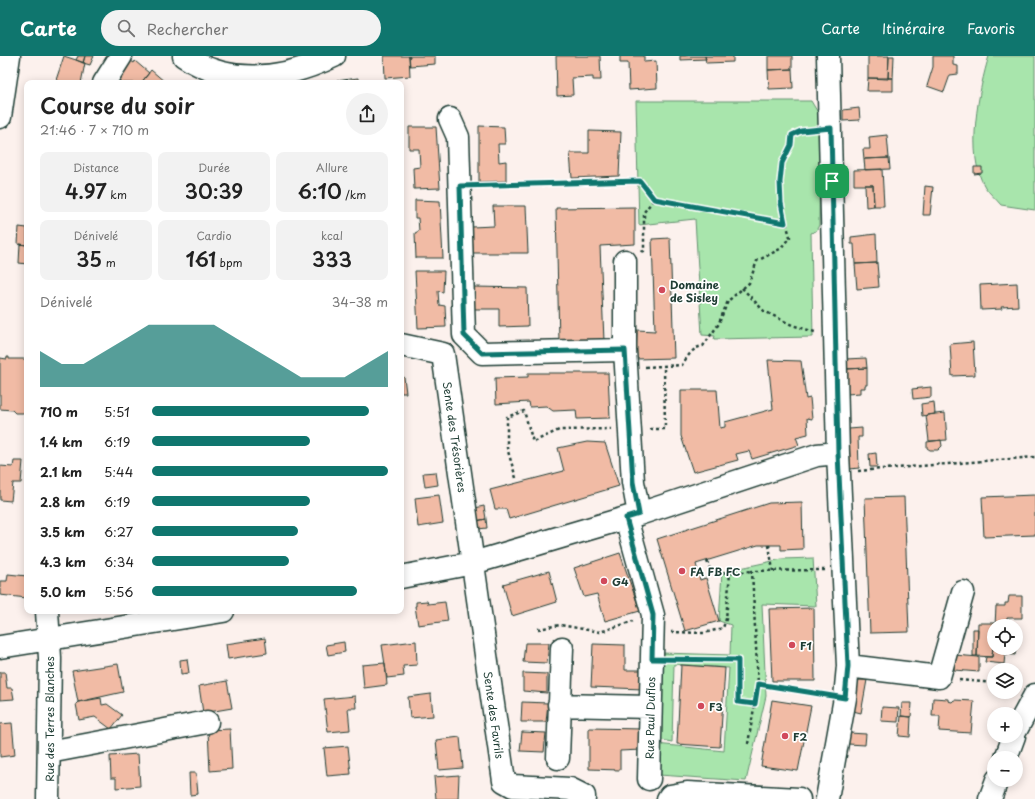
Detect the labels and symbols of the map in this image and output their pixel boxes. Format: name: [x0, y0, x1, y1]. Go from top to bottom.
pin: [815, 164, 849, 198]
place label: Domaine de Sisley: [670, 276, 720, 306]
marker: Domaine de Sisley: [657, 285, 667, 295]
street label: Sente des Trésorières: [439, 380, 471, 494]
place label: FA FB FC: [690, 563, 740, 580]
marker: FA FB FC: [677, 566, 687, 576]
place label: G4: [612, 573, 629, 590]
marker: G4: [599, 576, 609, 586]
place label: F1: [800, 637, 812, 654]
marker: F1: [787, 640, 797, 650]
street label: Rue des Terres Blanches: [41, 656, 58, 782]
street label: Sente des Favrils: [479, 670, 509, 760]
street label: Rue Paul Duflos: [641, 677, 659, 759]
place label: F3: [709, 698, 723, 715]
marker: F3: [696, 701, 706, 711]
place label: F2: [793, 728, 807, 745]
marker: F2: [780, 731, 790, 741]

